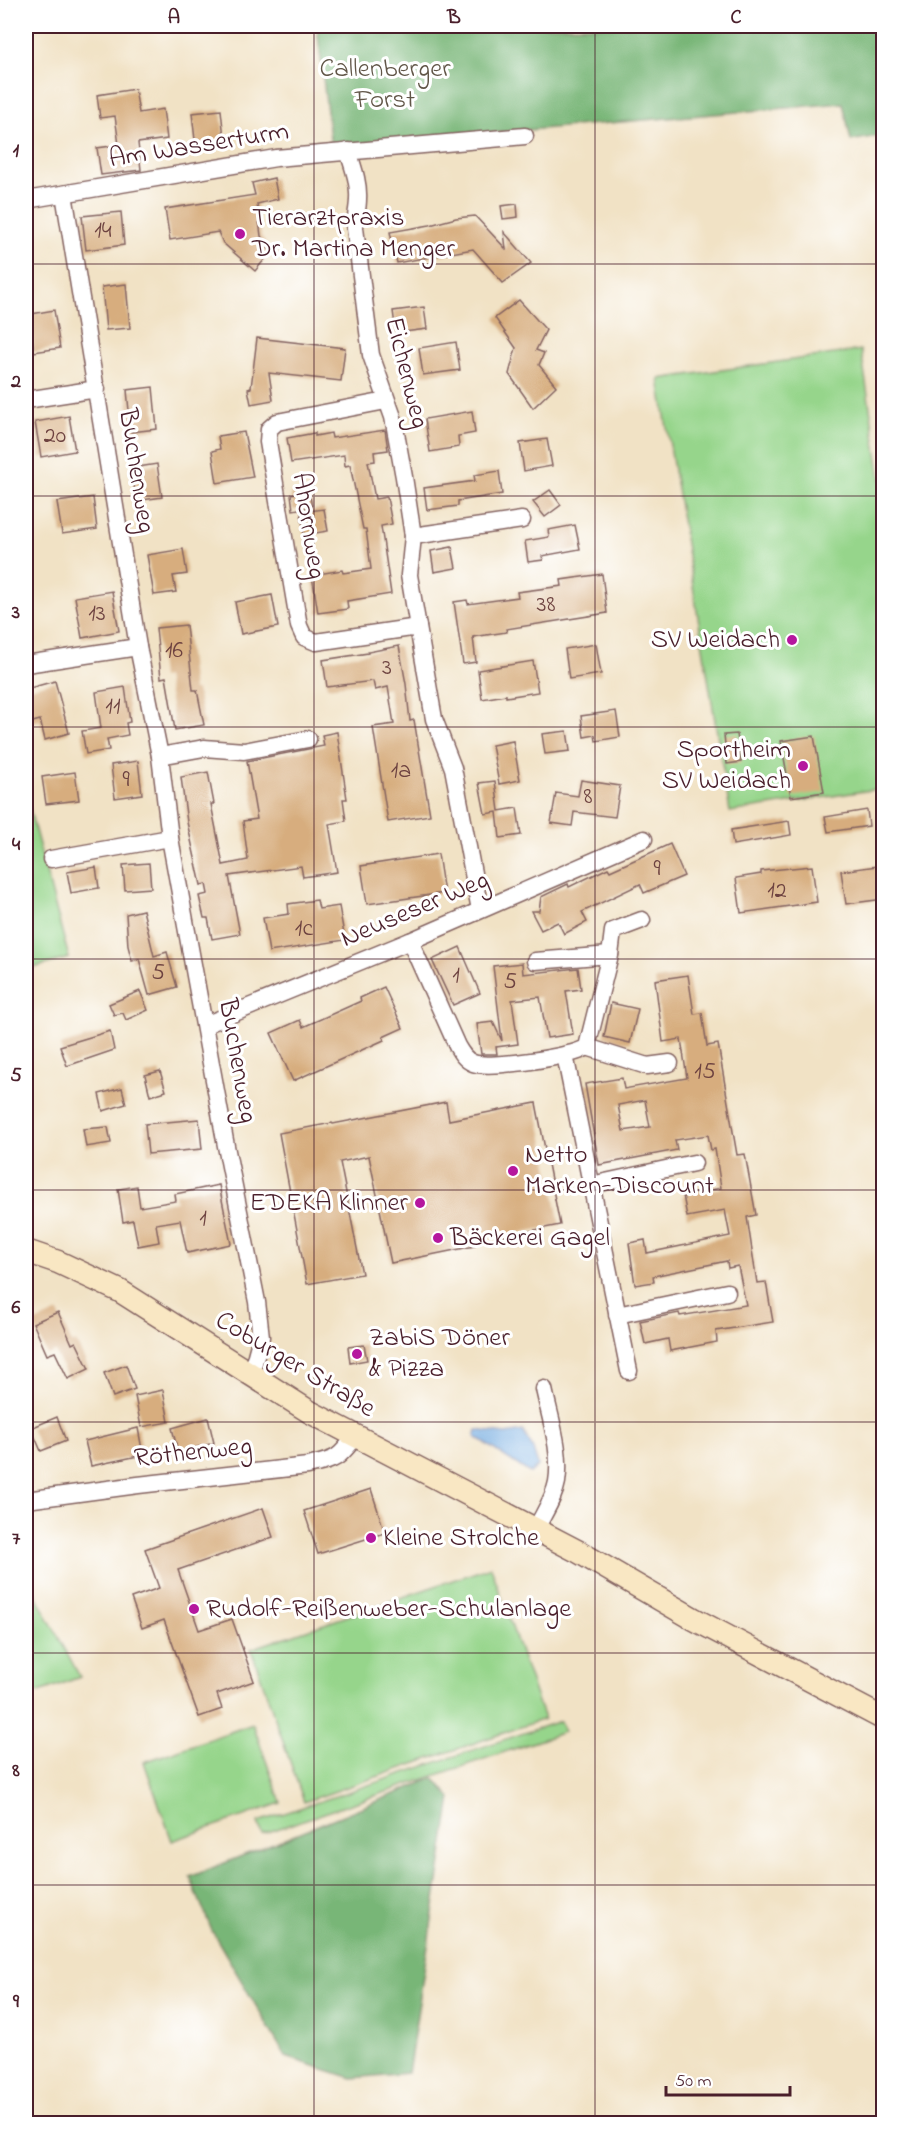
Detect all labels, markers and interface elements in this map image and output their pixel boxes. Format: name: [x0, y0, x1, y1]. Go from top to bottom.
text: A: [168, 4, 180, 33]
text: B: [446, 4, 461, 33]
text: C: [731, 4, 742, 33]
park label: Callenberger Forst: [319, 50, 451, 120]
street label: Am Wasserturm: [106, 113, 292, 179]
text: 1: [13, 137, 20, 166]
place label: Tierarztpraxis Dr. Martina Menger: [251, 199, 455, 269]
house number: 14: [94, 214, 112, 249]
marker: Tierarztpraxis Dr. Martina Menger: [233, 227, 247, 241]
street label: Eichenweg: [373, 313, 439, 433]
text: 2: [10, 368, 21, 397]
street label: Buchenweg: [107, 405, 165, 536]
house number: 20: [44, 419, 66, 454]
street label: Ahornweg: [280, 470, 336, 582]
house number: 38: [537, 588, 555, 623]
house number: 13: [88, 597, 106, 632]
text: 3: [11, 599, 20, 628]
place label: SV Weidach: [651, 621, 780, 660]
marker: SV Weidach: [785, 633, 799, 647]
house number: 16: [165, 634, 184, 669]
house number: 3: [382, 651, 392, 686]
house number: 11: [105, 690, 121, 725]
place label: Sportheim SV Weidach: [662, 731, 791, 801]
house number: 1a: [391, 754, 411, 789]
marker: Sportheim SV Weidach: [796, 759, 810, 773]
house number: 9: [122, 763, 130, 798]
house number: 8: [584, 780, 593, 815]
text: 4: [12, 831, 21, 860]
house number: 9: [653, 852, 661, 887]
street label: Neuseser Weg: [335, 861, 495, 959]
house number: 12: [767, 874, 787, 909]
house number: 1c: [295, 912, 313, 947]
house number: 5: [151, 956, 165, 991]
house number: 1: [452, 959, 460, 994]
house number: 5: [503, 965, 517, 1000]
street label: Buchenweg: [207, 995, 267, 1126]
house number: 15: [694, 1055, 716, 1090]
text: 5: [10, 1062, 22, 1091]
place label: Netto Marken-Discount: [525, 1136, 714, 1206]
marker: Netto Marken-Discount: [506, 1164, 520, 1178]
place label: EDEKA Klinner: [249, 1184, 409, 1223]
marker: EDEKA Klinner: [413, 1196, 427, 1210]
house number: 1: [199, 1202, 207, 1237]
place label: Bäckerei Gagel: [449, 1219, 610, 1258]
marker: Bäckerei Gagel: [431, 1231, 445, 1245]
text: 6: [12, 1294, 21, 1323]
street label: Coburger Straße: [207, 1302, 383, 1429]
place label: ZabiS Döner & Pizza: [369, 1319, 510, 1389]
marker: ZabiS Döner & Pizza: [350, 1347, 364, 1361]
street label: Röthenweg: [132, 1427, 254, 1479]
place label: Kleine Strolche: [383, 1519, 540, 1558]
text: 7: [12, 1525, 21, 1554]
marker: Kleine Strolche: [364, 1531, 378, 1545]
place label: Rudolf-Reißenweber-Schulanlage: [206, 1590, 572, 1629]
marker: Rudolf-Reißenweber-Schulanlage: [187, 1602, 201, 1616]
text: 8: [11, 1757, 20, 1786]
text: 9: [12, 1988, 20, 2017]
scale bar: [666, 2059, 790, 2097]
text: 50 m: [675, 2069, 712, 2095]

